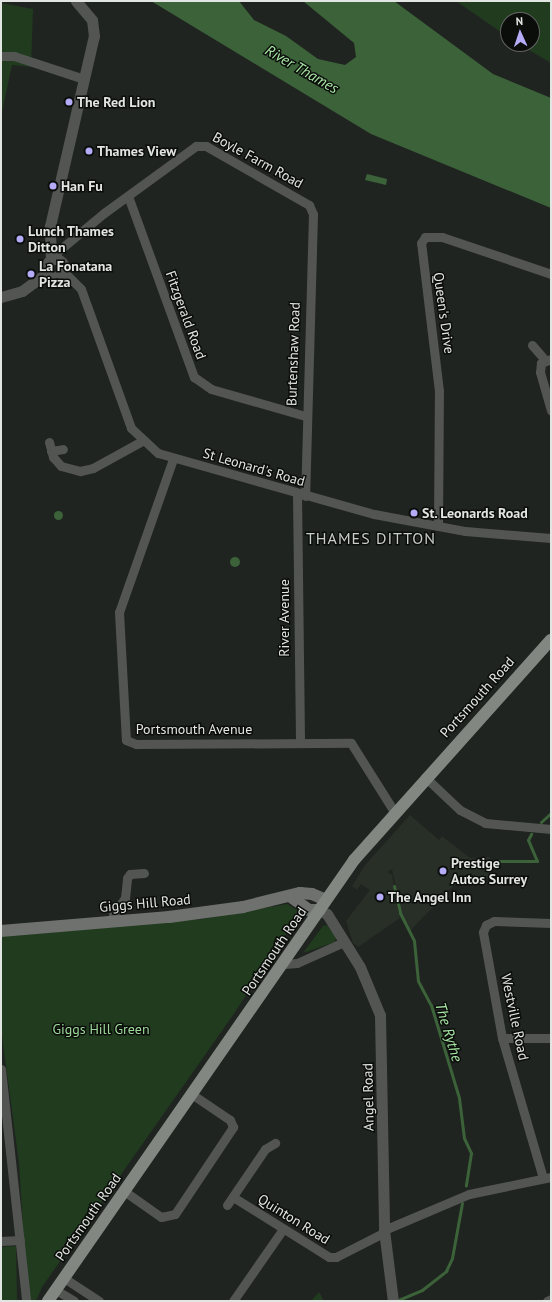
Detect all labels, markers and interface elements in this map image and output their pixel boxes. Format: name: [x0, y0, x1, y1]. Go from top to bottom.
north arrow: [500, 12, 540, 52]
text: N: [515, 14, 523, 28]
water label: River Thames: [262, 41, 342, 97]
place label: The Red Lion: [77, 94, 155, 110]
marker: The Red Lion: [64, 97, 74, 107]
street label: Boyle Farm Road: [210, 128, 306, 192]
place label: Thames View: [97, 143, 177, 159]
marker: Thames View: [84, 146, 94, 156]
place label: Han Fu: [61, 178, 103, 194]
marker: Han Fu: [48, 181, 58, 191]
place label: Lunch Thames Ditton: [28, 223, 114, 256]
marker: Lunch Thames Ditton: [15, 234, 25, 244]
place label: La Fonatana Pizza: [39, 258, 112, 290]
street label: Fitzgerald Road: [162, 268, 210, 362]
marker: La Fonatana Pizza: [26, 269, 36, 279]
street label: Queen's Drive: [430, 271, 458, 355]
street label: Burtenshaw Road: [283, 302, 303, 406]
street label: St Leonard's Road: [201, 444, 307, 490]
place label: St. Leonards Road: [422, 505, 529, 521]
marker: St. Leonards Road: [409, 508, 419, 518]
district label: THAMES DITTON: [306, 528, 436, 548]
street label: River Avenue: [276, 579, 292, 657]
street label: Portsmouth Road: [436, 653, 518, 741]
street label: Portsmouth Avenue: [136, 721, 252, 737]
place label: Prestige Autos Surrey: [451, 855, 527, 888]
marker: Prestige Autos Surrey: [438, 866, 448, 876]
place label: The Angel Inn: [388, 889, 472, 905]
street label: Giggs Hill Road: [99, 891, 191, 915]
marker: The Angel Inn: [375, 892, 385, 902]
street label: Portsmouth Road: [238, 904, 310, 998]
street label: Westville Road: [498, 972, 532, 1062]
water label: The Rythe: [431, 1000, 467, 1064]
park label: Giggs Hill Green: [52, 1021, 150, 1037]
street label: Angel Road: [359, 1063, 377, 1131]
street label: Portsmouth Road: [52, 1170, 124, 1264]
street label: Quinton Road: [255, 1190, 333, 1248]

